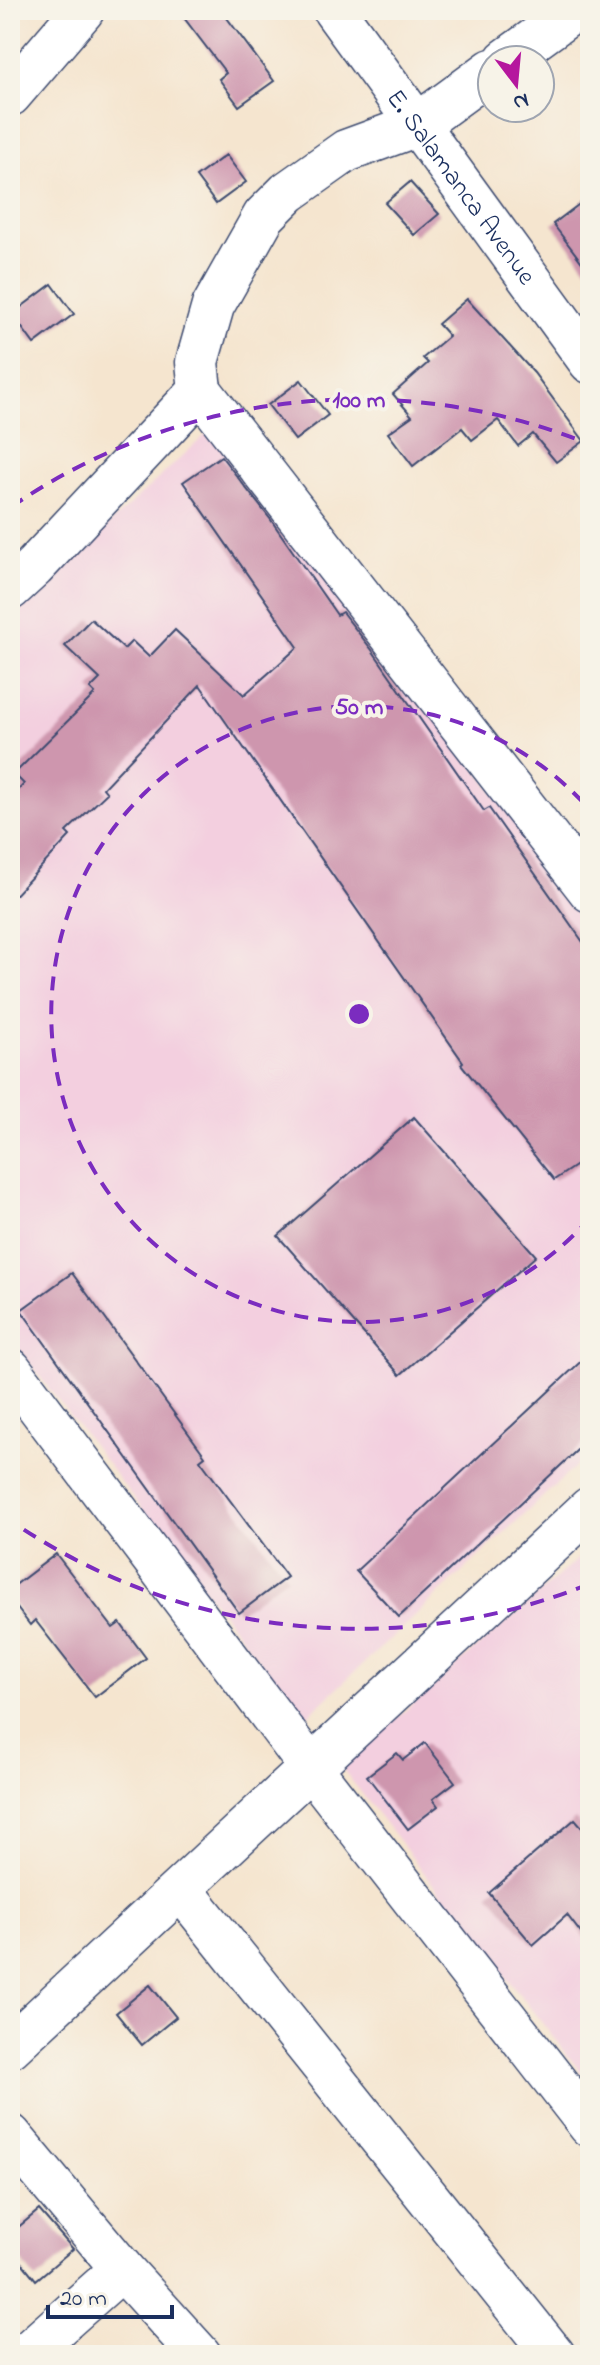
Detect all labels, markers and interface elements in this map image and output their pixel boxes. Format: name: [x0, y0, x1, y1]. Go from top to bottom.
north arrow: [476, 44, 556, 124]
street label: E. Salamanca Avenue: [376, 82, 544, 294]
text: N: [509, 83, 532, 118]
text: 100 m: [333, 384, 386, 419]
text: 50 m: [335, 691, 384, 726]
centre of rings: [345, 1000, 373, 1028]
scale bar: [48, 2269, 172, 2319]
text: 20 m: [60, 2282, 107, 2317]

